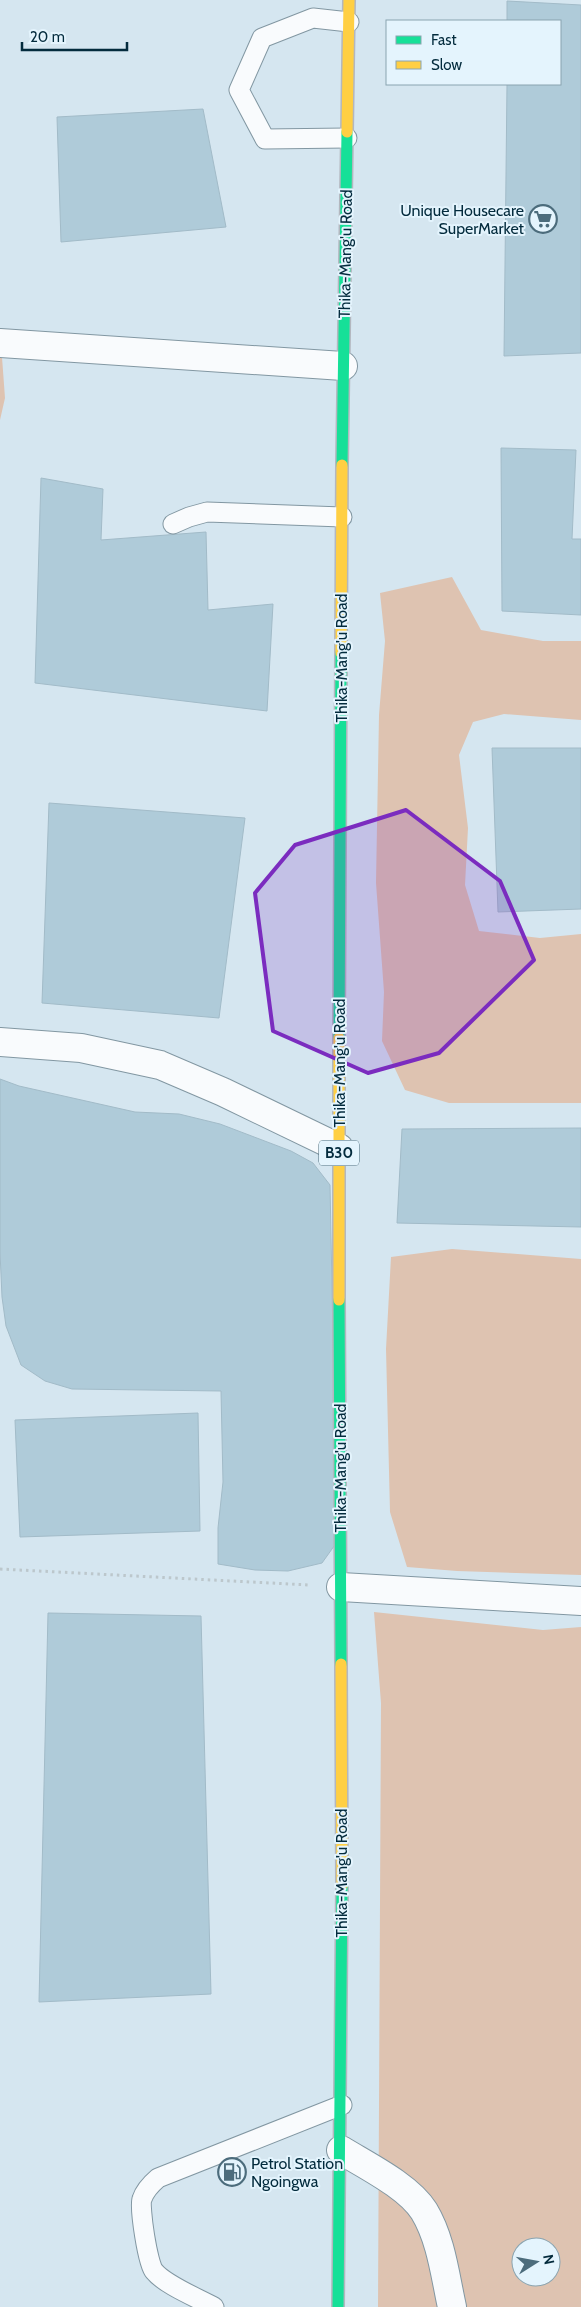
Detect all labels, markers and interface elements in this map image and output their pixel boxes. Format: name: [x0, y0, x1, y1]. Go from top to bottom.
scale bar: [22, 20, 128, 52]
legend: [386, 20, 561, 85]
text: 20 m: [30, 28, 65, 46]
text: Fast: [431, 31, 456, 49]
text: Slow: [431, 56, 462, 74]
street label: Thika-Mang'u Road: [335, 189, 356, 319]
place label: Unique Housecare SuperMarket: [400, 201, 525, 238]
supermarket icon: Unique Housecare SuperMarket: [528, 204, 558, 234]
street label: Thika-Mang'u Road: [332, 594, 351, 722]
street label: Thika-Mang'u Road: [330, 999, 349, 1127]
road number: B30: [319, 1140, 359, 1166]
street label: Thika-Mang'u Road: [331, 1404, 350, 1532]
street label: Thika-Mang'u Road: [332, 1809, 351, 1937]
place label: Petrol Station Ngoingwa: [251, 2154, 343, 2191]
fuel station icon: Petrol Station Ngoingwa: [217, 2157, 247, 2187]
north arrow: [511, 2237, 561, 2287]
text: N: [539, 2253, 559, 2266]

